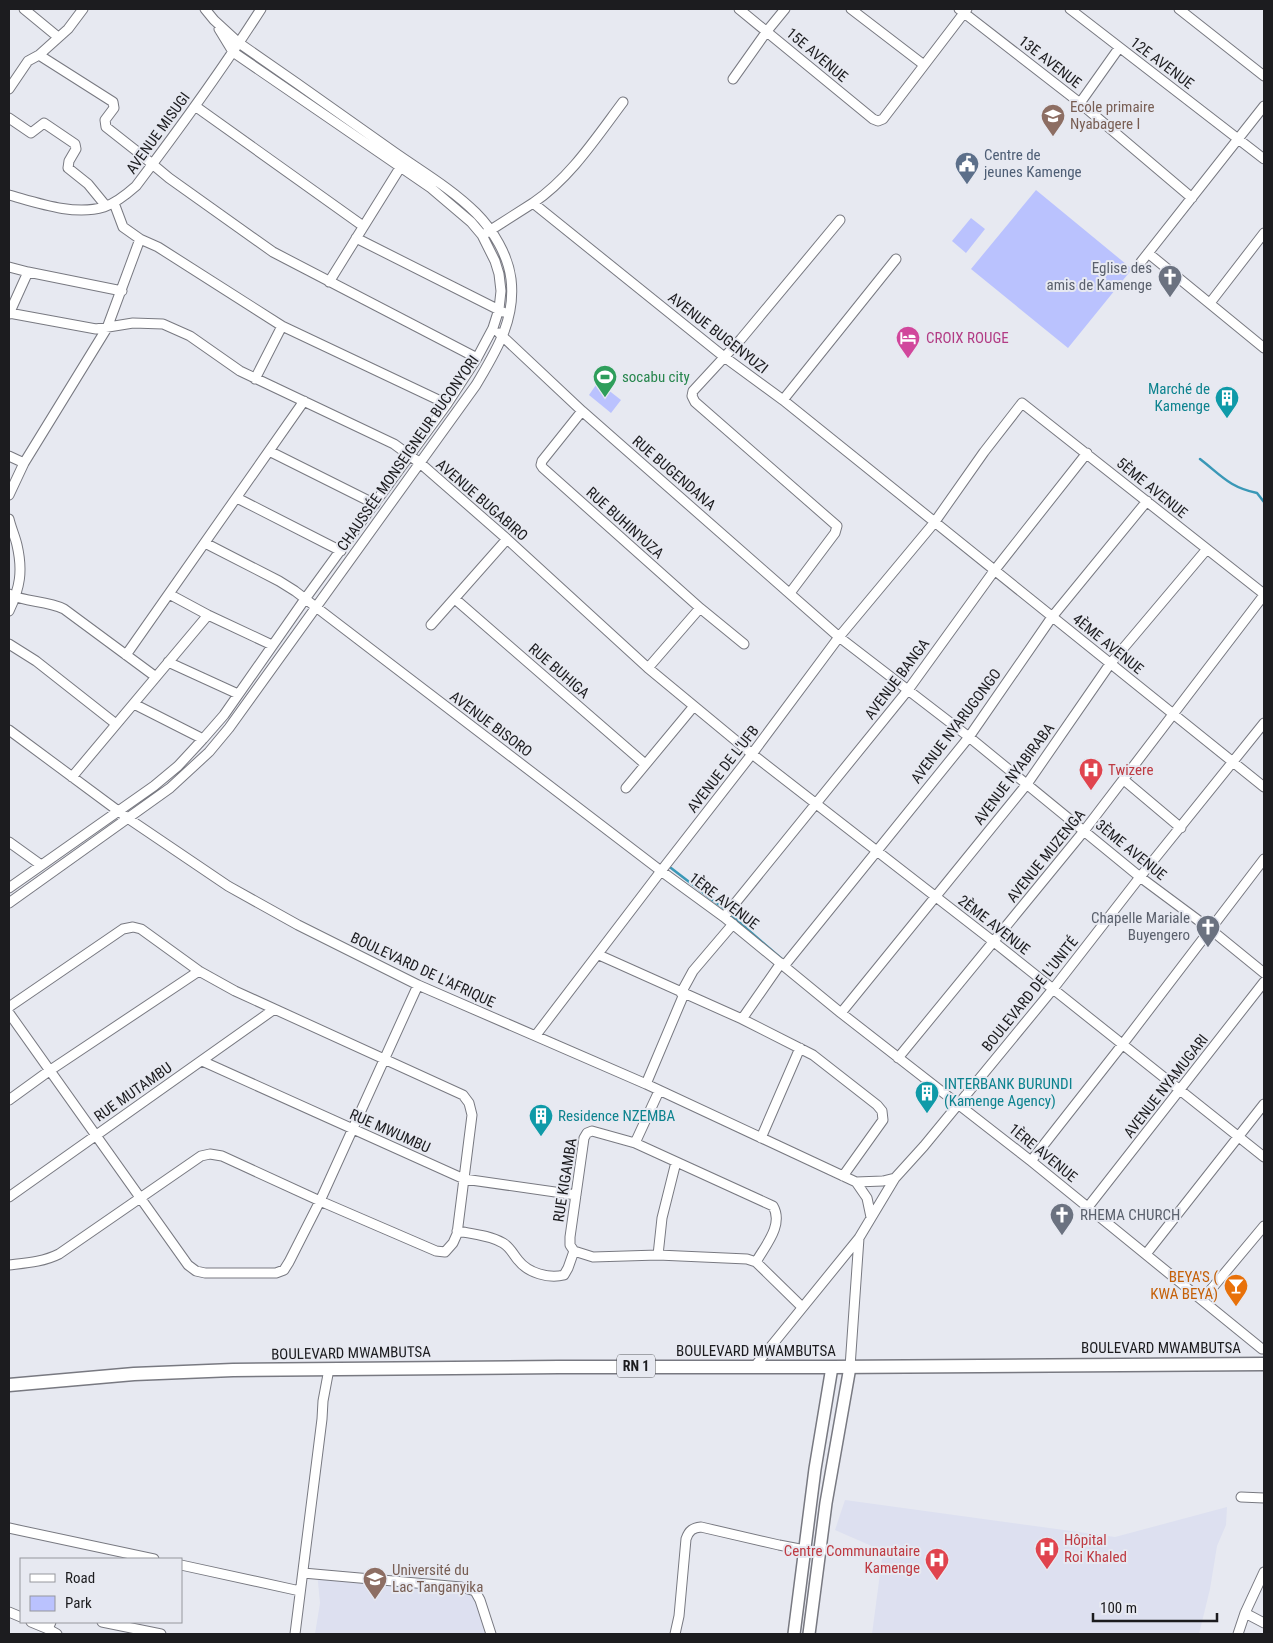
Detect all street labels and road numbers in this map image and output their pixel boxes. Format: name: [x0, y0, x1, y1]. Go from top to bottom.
street label: 15E AVENUE: [783, 24, 851, 86]
street label: 13E AVENUE: [1015, 32, 1085, 92]
street label: 12E AVENUE: [1127, 33, 1197, 93]
street label: AVENUE MISUGI: [122, 89, 194, 177]
street label: AVENUE BUGENYUZI: [665, 288, 771, 378]
street label: CHAUSSÉE MONSEIGNEUR BUCONYORI: [333, 352, 483, 554]
street label: RUE BUGENDANA: [629, 432, 720, 514]
street label: 5ÈME AVENUE: [1113, 454, 1191, 522]
street label: AVENUE BUGABIRO: [432, 455, 532, 545]
street label: RUE BUHINYUZA: [582, 483, 668, 563]
street label: 4ÈME AVENUE: [1069, 610, 1147, 678]
street label: AVENUE BANGA: [861, 635, 933, 723]
street label: RUE BUHIGA: [525, 640, 593, 702]
street label: AVENUE NYARUGONGO: [907, 665, 1005, 787]
street label: AVENUE BISORO: [446, 687, 536, 761]
street label: AVENUE NYABIRABA: [970, 719, 1058, 828]
street label: AVENUE DE L'UFB: [683, 722, 763, 816]
street label: AVENUE MUZENGA: [1003, 806, 1089, 906]
street label: 3ÈME AVENUE: [1092, 816, 1170, 884]
street label: 1ÈRE AVENUE: [686, 869, 762, 933]
street label: 2ÈME AVENUE: [955, 891, 1033, 959]
street label: BOULEVARD DE L'AFRIQUE: [348, 929, 498, 1011]
street label: BOULEVARD DE L'UNITÉ: [978, 933, 1082, 1055]
street label: AVENUE NYAMUGARI: [1120, 1031, 1212, 1141]
street label: RUE MUTAMBU: [91, 1059, 175, 1125]
street label: RUE MWUMBU: [347, 1105, 433, 1157]
street label: 1ÈRE AVENUE: [1005, 1120, 1081, 1186]
street label: RUE KIGAMBA: [549, 1136, 581, 1223]
street label: BOULEVARD MWAMBUTSA: [1081, 1339, 1241, 1357]
street label: BOULEVARD MWAMBUTSA: [676, 1342, 836, 1360]
street label: BOULEVARD MWAMBUTSA: [271, 1343, 431, 1363]
road number: RN 1: [617, 1354, 655, 1378]

